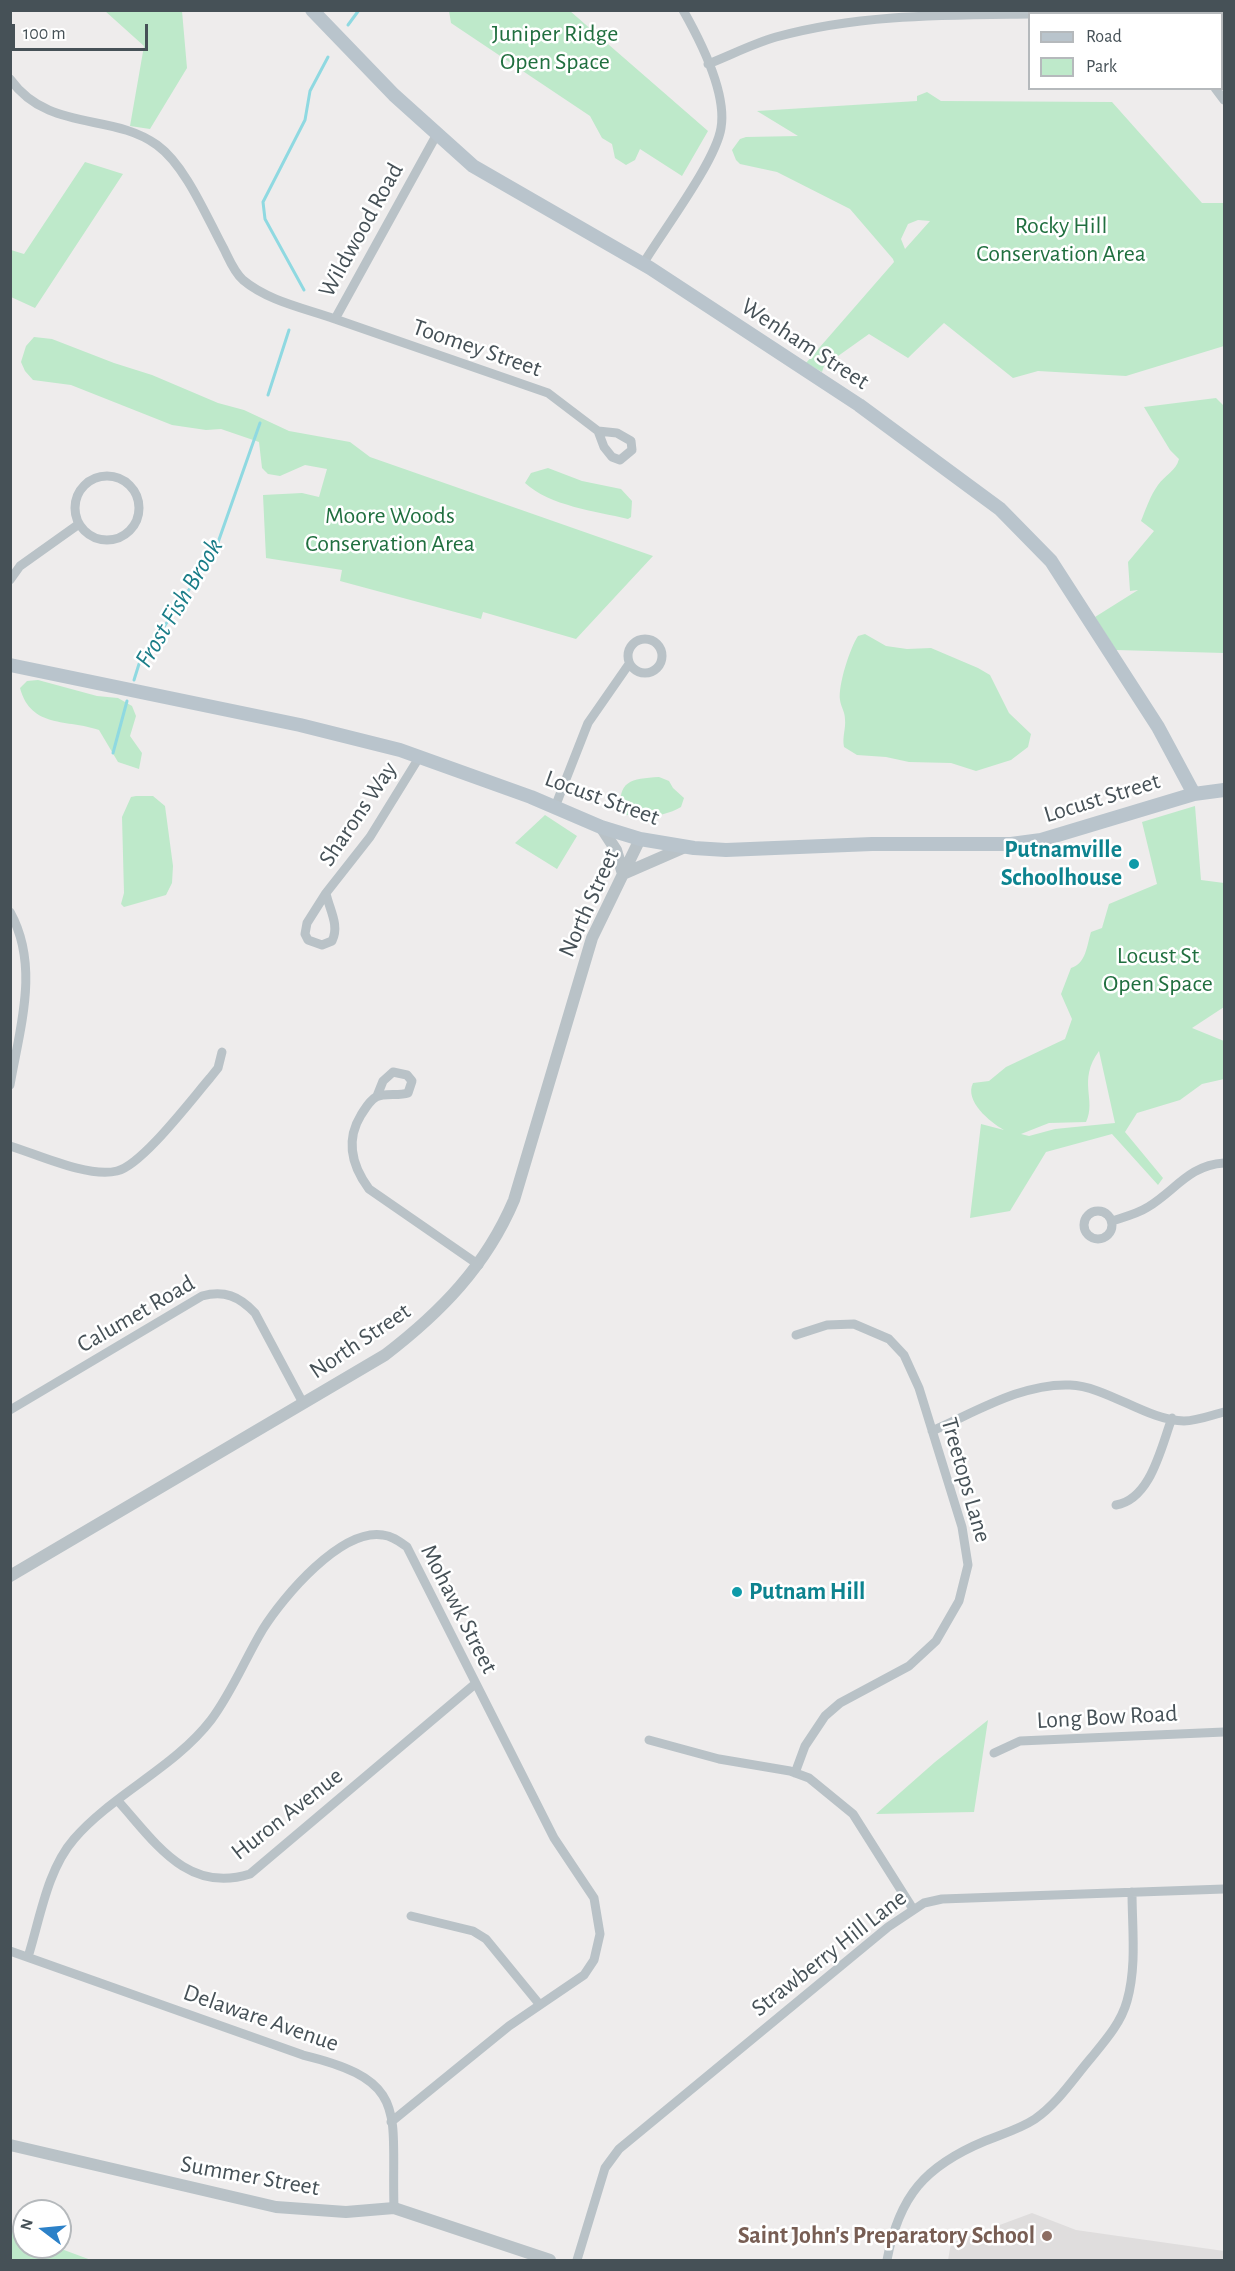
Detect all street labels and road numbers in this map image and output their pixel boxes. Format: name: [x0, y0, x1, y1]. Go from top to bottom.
street label: Wildwood Road: [312, 158, 410, 302]
street label: Wenham Street: [736, 292, 874, 396]
street label: Toomey Street: [409, 312, 545, 384]
street label: Sharons Way: [312, 756, 404, 872]
street label: Locust Street: [541, 764, 663, 832]
street label: Locust Street: [1040, 767, 1164, 829]
street label: North Street: [552, 844, 626, 962]
street label: Calumet Road: [72, 1269, 200, 1359]
street label: North Street: [304, 1297, 416, 1385]
street label: Treetops Lane: [934, 1414, 998, 1546]
street label: Mohawk Street: [414, 1540, 504, 1678]
street label: Long Bow Road: [1036, 1699, 1178, 1735]
street label: Huron Avenue: [225, 1761, 349, 1867]
street label: Strawberry Hill Lane: [746, 1883, 912, 2023]
street label: Delaware Avenue: [179, 1978, 343, 2058]
street label: Summer Street: [178, 2150, 322, 2202]

